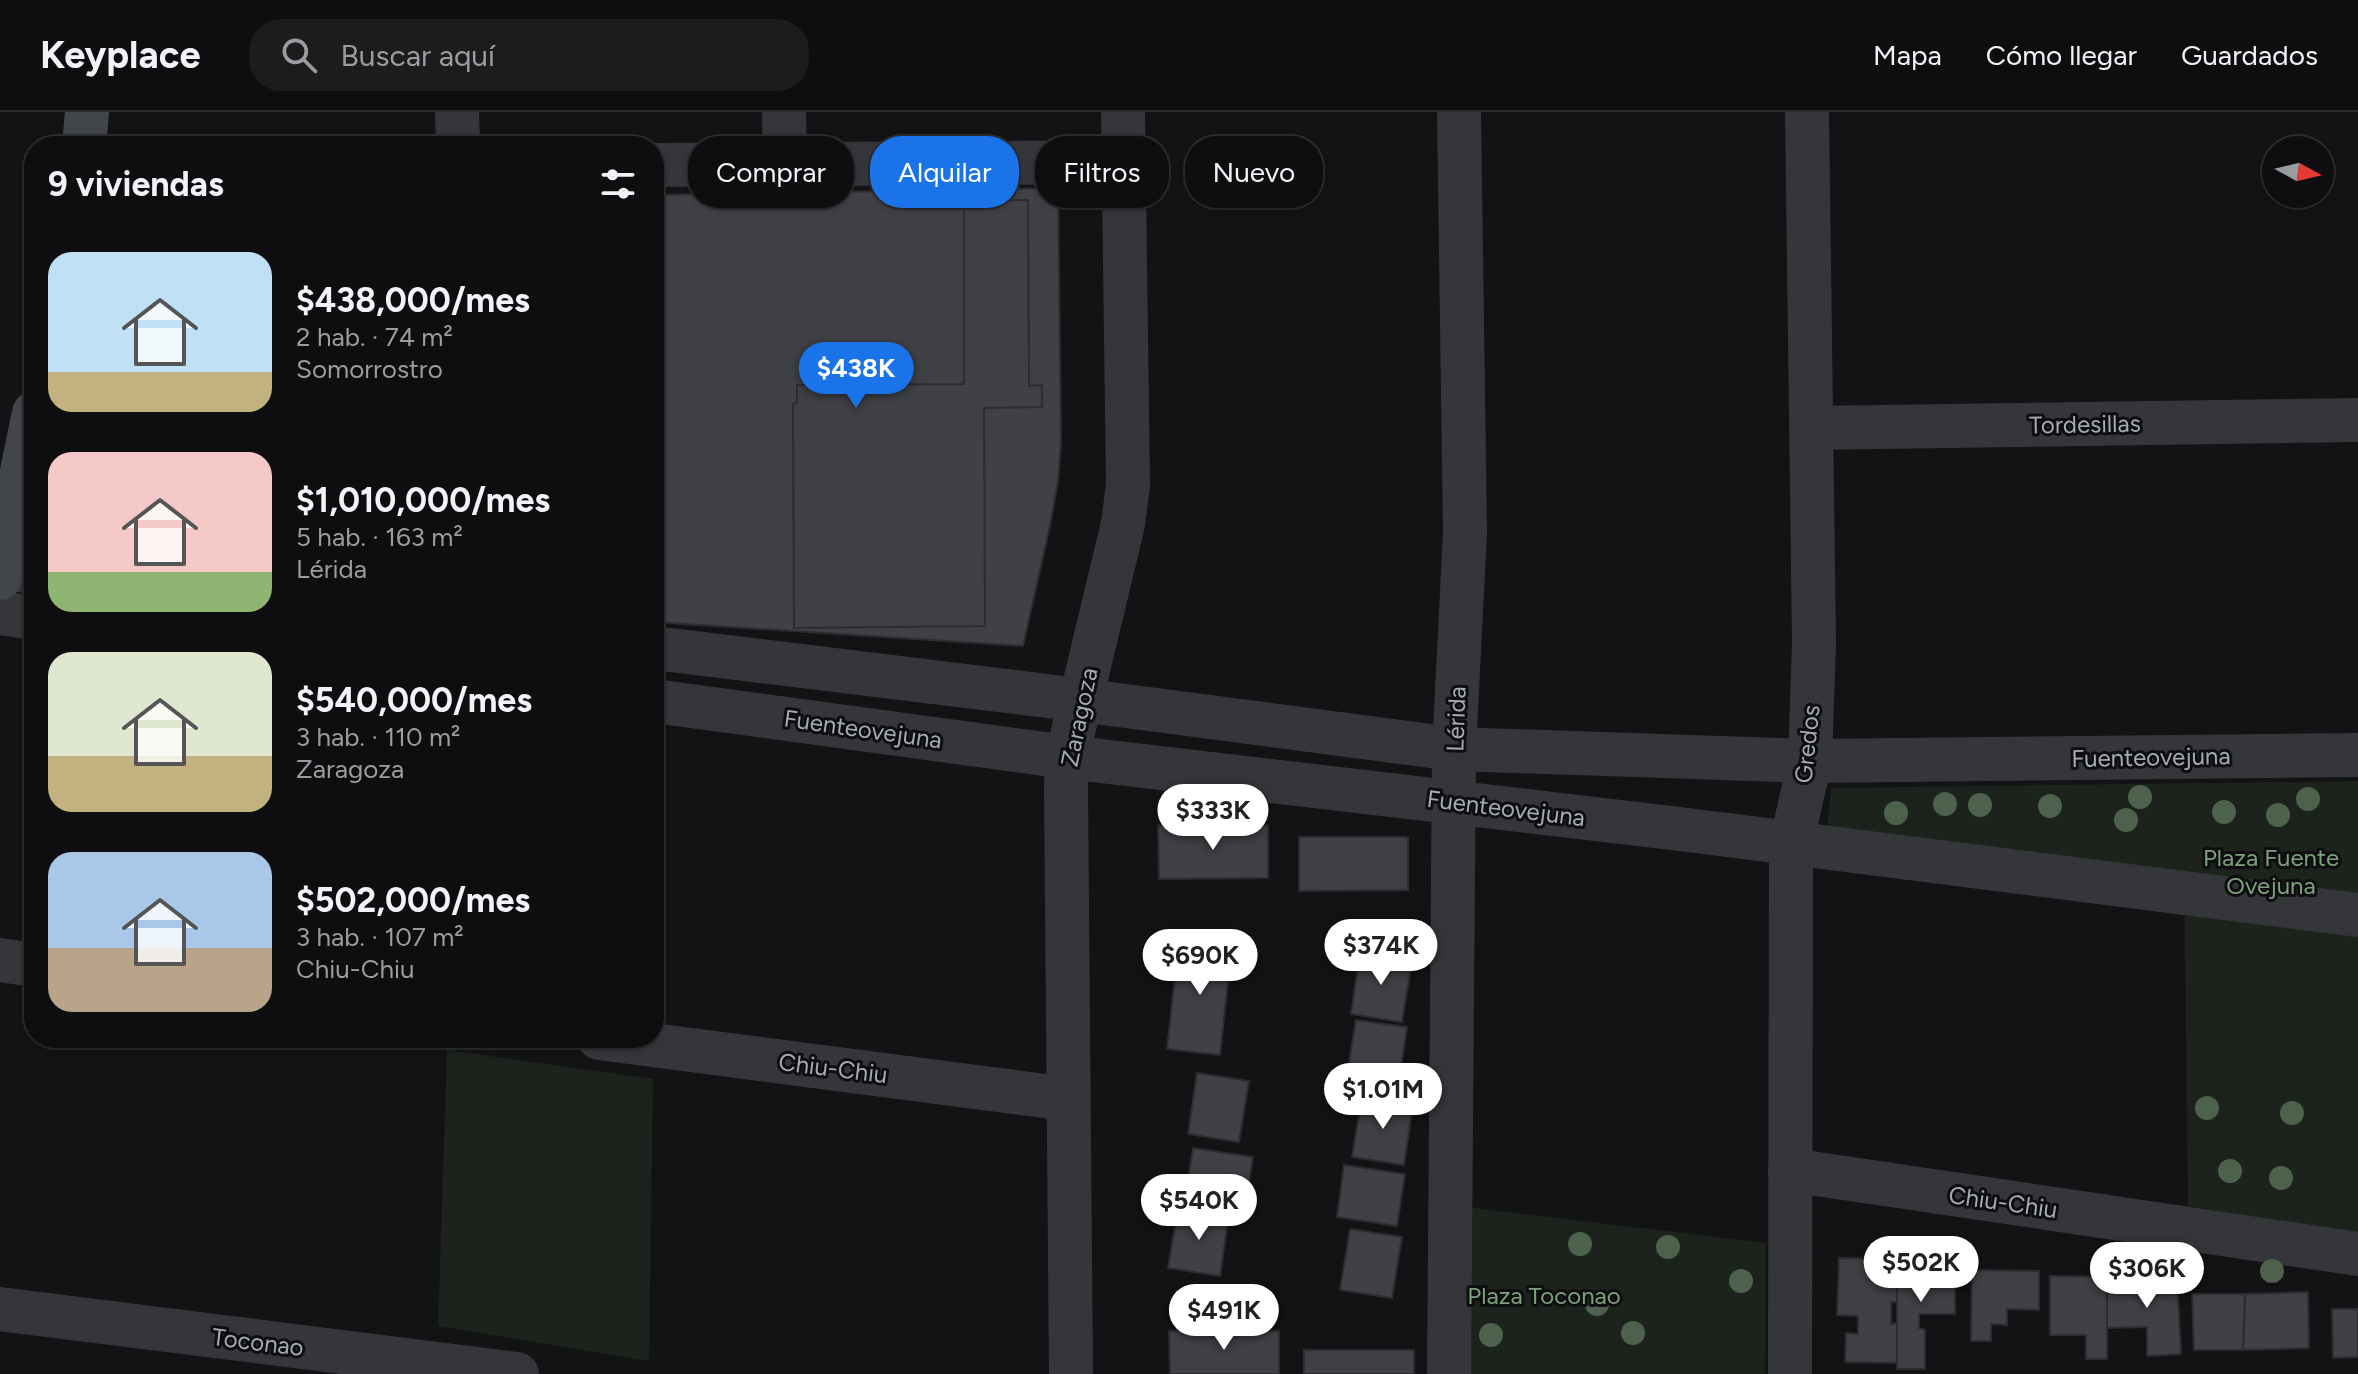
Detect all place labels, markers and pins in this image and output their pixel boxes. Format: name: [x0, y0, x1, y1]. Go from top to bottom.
pin: $438K: [800, 342, 912, 410]
pin: $333K: [1157, 784, 1269, 852]
pin: $374K: [1325, 919, 1437, 987]
pin: $690K: [1144, 929, 1256, 997]
pin: $1.01M: [1318, 1063, 1448, 1131]
pin: $540K: [1143, 1174, 1255, 1242]
pin: $502K: [1865, 1236, 1977, 1304]
pin: $306K: [2091, 1242, 2203, 1310]
pin: $491K: [1168, 1284, 1280, 1352]

